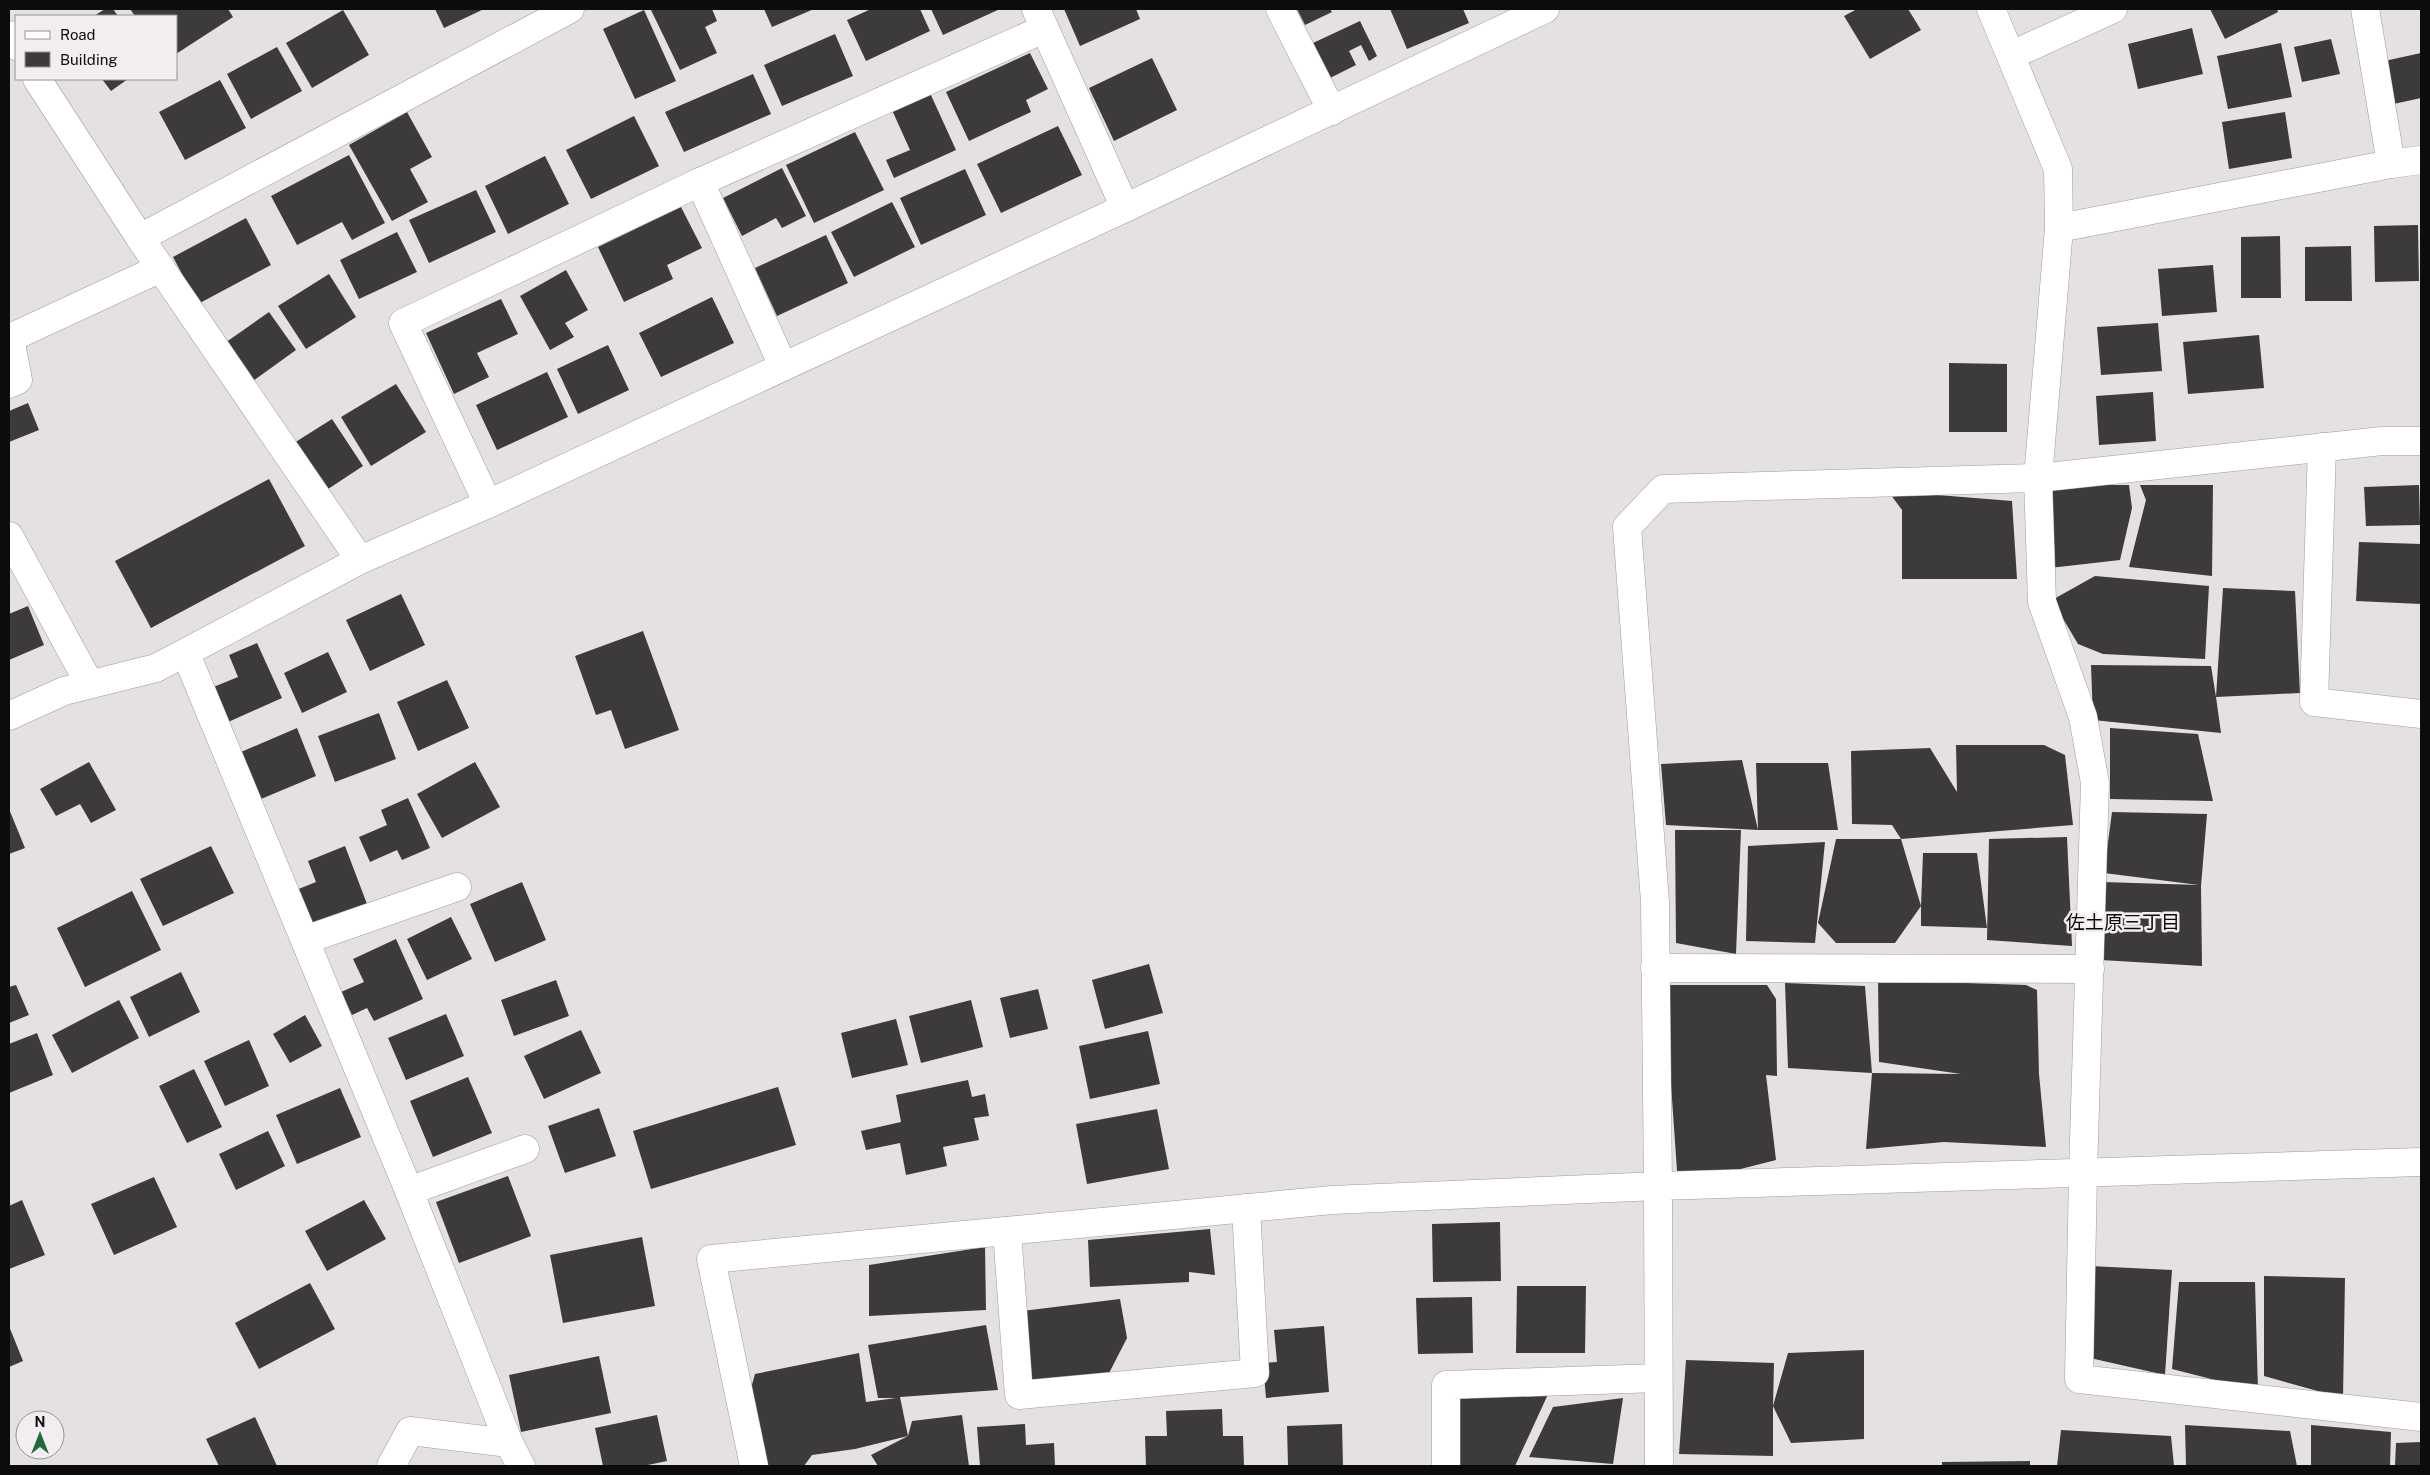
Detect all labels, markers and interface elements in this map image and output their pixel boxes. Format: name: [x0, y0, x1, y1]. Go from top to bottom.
legend: [15, 15, 178, 80]
text: Road: [60, 26, 96, 43]
text: Building: [60, 51, 118, 68]
district label: 佐土原三丁目: [2066, 911, 2180, 933]
north arrow: [15, 1410, 65, 1460]
text: N: [35, 1414, 45, 1430]

